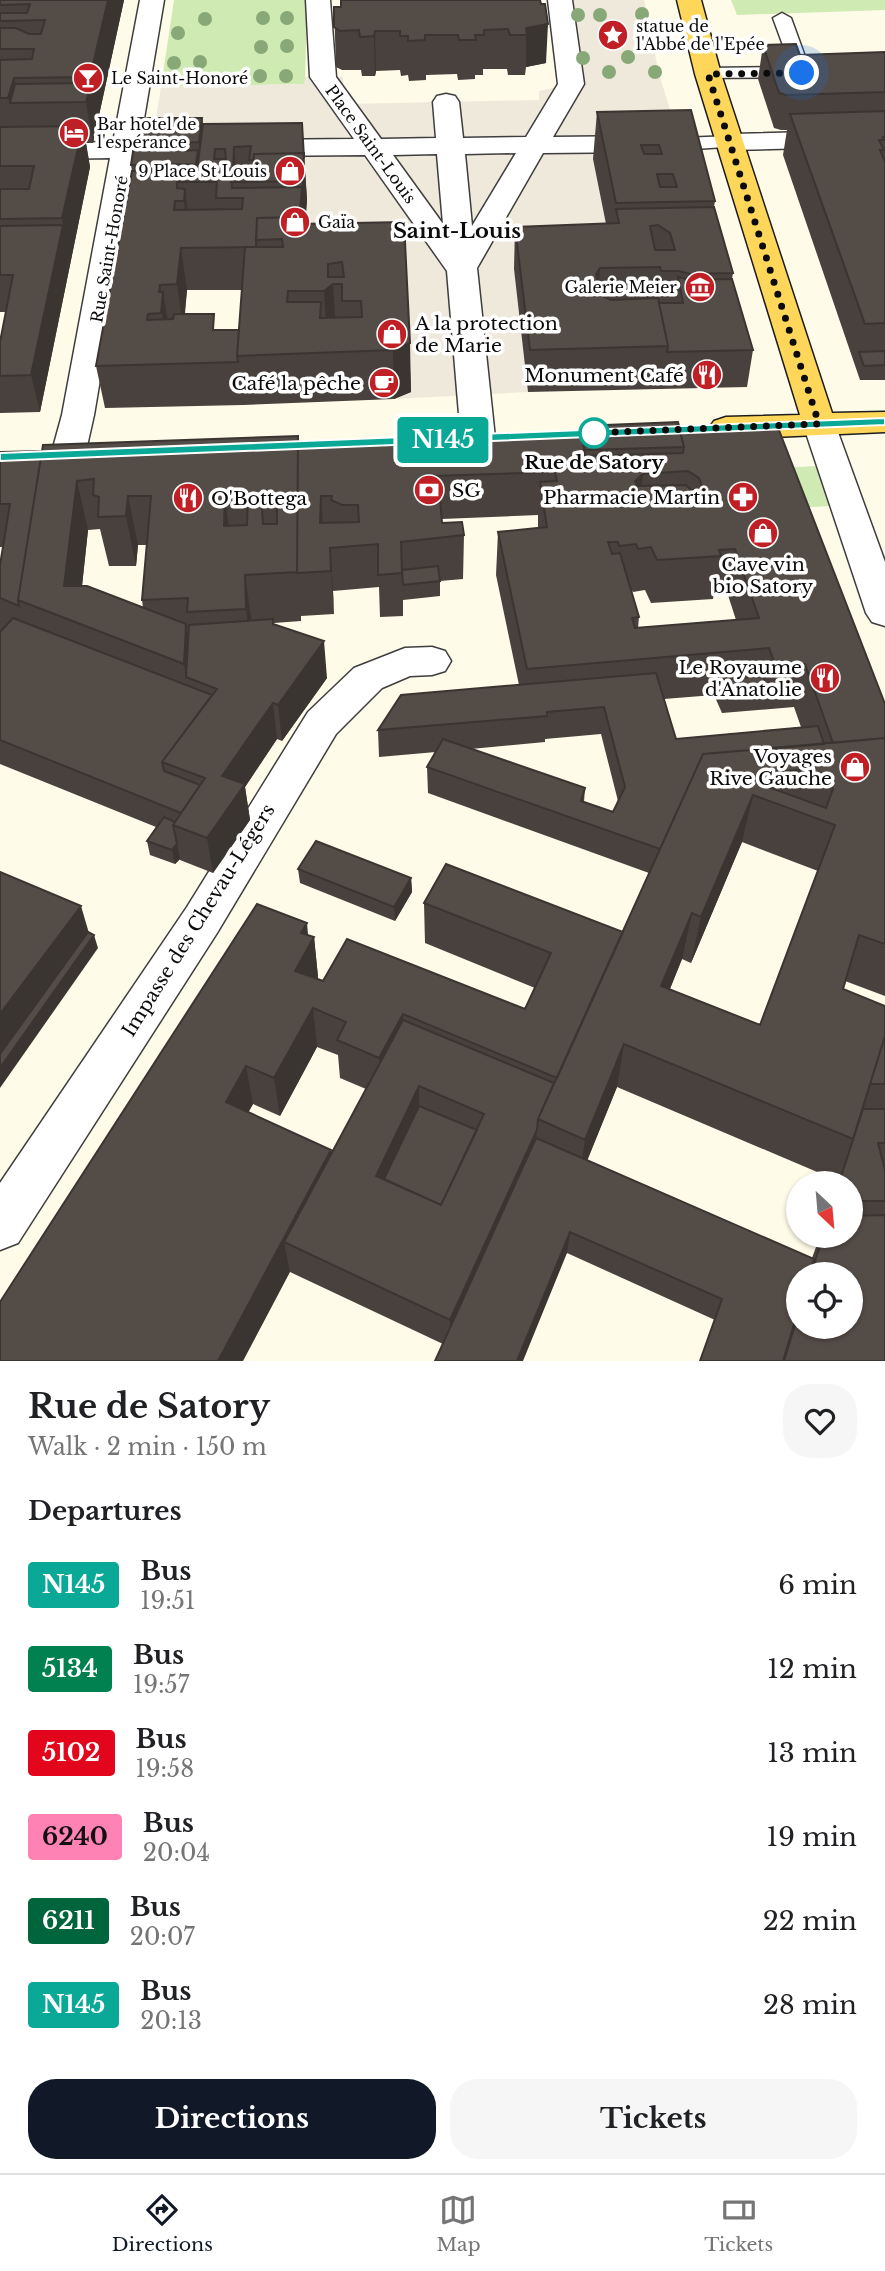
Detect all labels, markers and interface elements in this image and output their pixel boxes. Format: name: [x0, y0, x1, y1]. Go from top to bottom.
place label: statue de l'Abbé de l'Epée: [636, 16, 765, 54]
place icon: statue de l'Abbé de l'Epée: [596, 18, 630, 52]
your location: [784, 55, 819, 90]
bar icon: Le Saint-Honoré: [71, 61, 105, 95]
place label: Le Saint-Honoré: [111, 68, 248, 88]
street label: Place Saint-Louis: [321, 81, 421, 207]
place label: Bar hotel de l'espérance: [97, 114, 196, 152]
hotel icon: Bar hotel de l'espérance: [57, 116, 91, 150]
shop icon: 9 Place St Louis: [273, 154, 307, 188]
place label: 9 Place St Louis: [138, 161, 267, 181]
street label: Rue Saint-Honoré: [86, 174, 132, 324]
shop icon: Gaïa: [278, 205, 312, 239]
place label: Gaïa: [318, 212, 355, 232]
district label: Saint-Louis: [393, 218, 521, 244]
museum icon: Galerie Meier: [683, 270, 717, 304]
place label: Galerie Meier: [565, 277, 677, 297]
place label: A la protection de Marie: [414, 312, 558, 357]
shop icon: A la protection de Marie: [375, 317, 409, 351]
restaurant icon: Monument Café: [690, 358, 724, 392]
place label: Monument Café: [524, 364, 684, 387]
cafe icon: Café la pêche: [367, 366, 401, 400]
place label: Café la pêche: [231, 372, 361, 395]
line badge: N145: [394, 417, 492, 463]
marker: Rue de Satory: [579, 418, 609, 448]
text: N145: [411, 425, 475, 454]
place label: Rue de Satory: [524, 451, 664, 474]
bank icon: SG: [412, 473, 446, 507]
place label: SG: [452, 479, 481, 502]
pharmacy icon: Pharmacie Martin: [726, 480, 760, 514]
restaurant icon: O'Bottega: [171, 481, 205, 515]
place label: Pharmacie Martin: [543, 486, 720, 509]
place label: O'Bottega: [211, 487, 308, 510]
shop icon: Cave vin bio Satory: [746, 516, 780, 550]
place label: Cave vin bio Satory: [712, 553, 813, 598]
place label: Le Royaume d'Anatolie: [679, 656, 802, 701]
restaurant icon: Le Royaume d'Anatolie: [808, 661, 842, 695]
place label: Voyages Rive Gauche: [709, 745, 832, 790]
shop icon: Voyages Rive Gauche: [838, 750, 872, 784]
street label: Impasse des Chevau-Légers: [117, 800, 280, 1041]
north arrow: [786, 1171, 863, 1248]
map controls: [786, 1171, 863, 1339]
button: locate: [786, 1262, 863, 1339]
button: heart: [783, 1384, 857, 1458]
text: Rue de Satory: [28, 1386, 270, 1427]
text: Walk · 2 min · 150 m: [28, 1433, 267, 1461]
text: Departures: [28, 1495, 182, 1527]
text: Bus: [140, 1555, 191, 1587]
text: 6 min: [778, 1569, 857, 1601]
text: N145: [42, 1570, 105, 1599]
text: 19:51: [140, 1587, 195, 1615]
text: Bus: [133, 1639, 184, 1671]
text: 12 min: [767, 1653, 857, 1685]
text: 5134: [42, 1654, 98, 1683]
text: 19:57: [133, 1671, 189, 1699]
text: Bus: [136, 1723, 187, 1755]
text: 13 min: [767, 1737, 857, 1769]
text: 5102: [42, 1738, 101, 1767]
text: 19:58: [136, 1755, 194, 1783]
text: Bus: [143, 1807, 194, 1839]
text: 19 min: [767, 1821, 857, 1853]
text: 6240: [42, 1822, 108, 1851]
text: 20:04: [143, 1839, 210, 1867]
text: Bus: [130, 1891, 181, 1923]
text: 22 min: [763, 1905, 857, 1937]
text: 6211: [42, 1906, 95, 1935]
text: 20:07: [130, 1923, 195, 1951]
text: Bus: [140, 1975, 191, 2007]
text: 28 min: [763, 1989, 857, 2021]
text: N145: [42, 1990, 105, 2019]
text: 20:13: [140, 2007, 202, 2035]
button: Directions: [28, 2079, 436, 2159]
button: Tickets: [450, 2079, 857, 2159]
tab: Directions: [112, 2191, 213, 2256]
tab: Map: [436, 2191, 481, 2256]
tab: Tickets: [704, 2191, 773, 2256]

